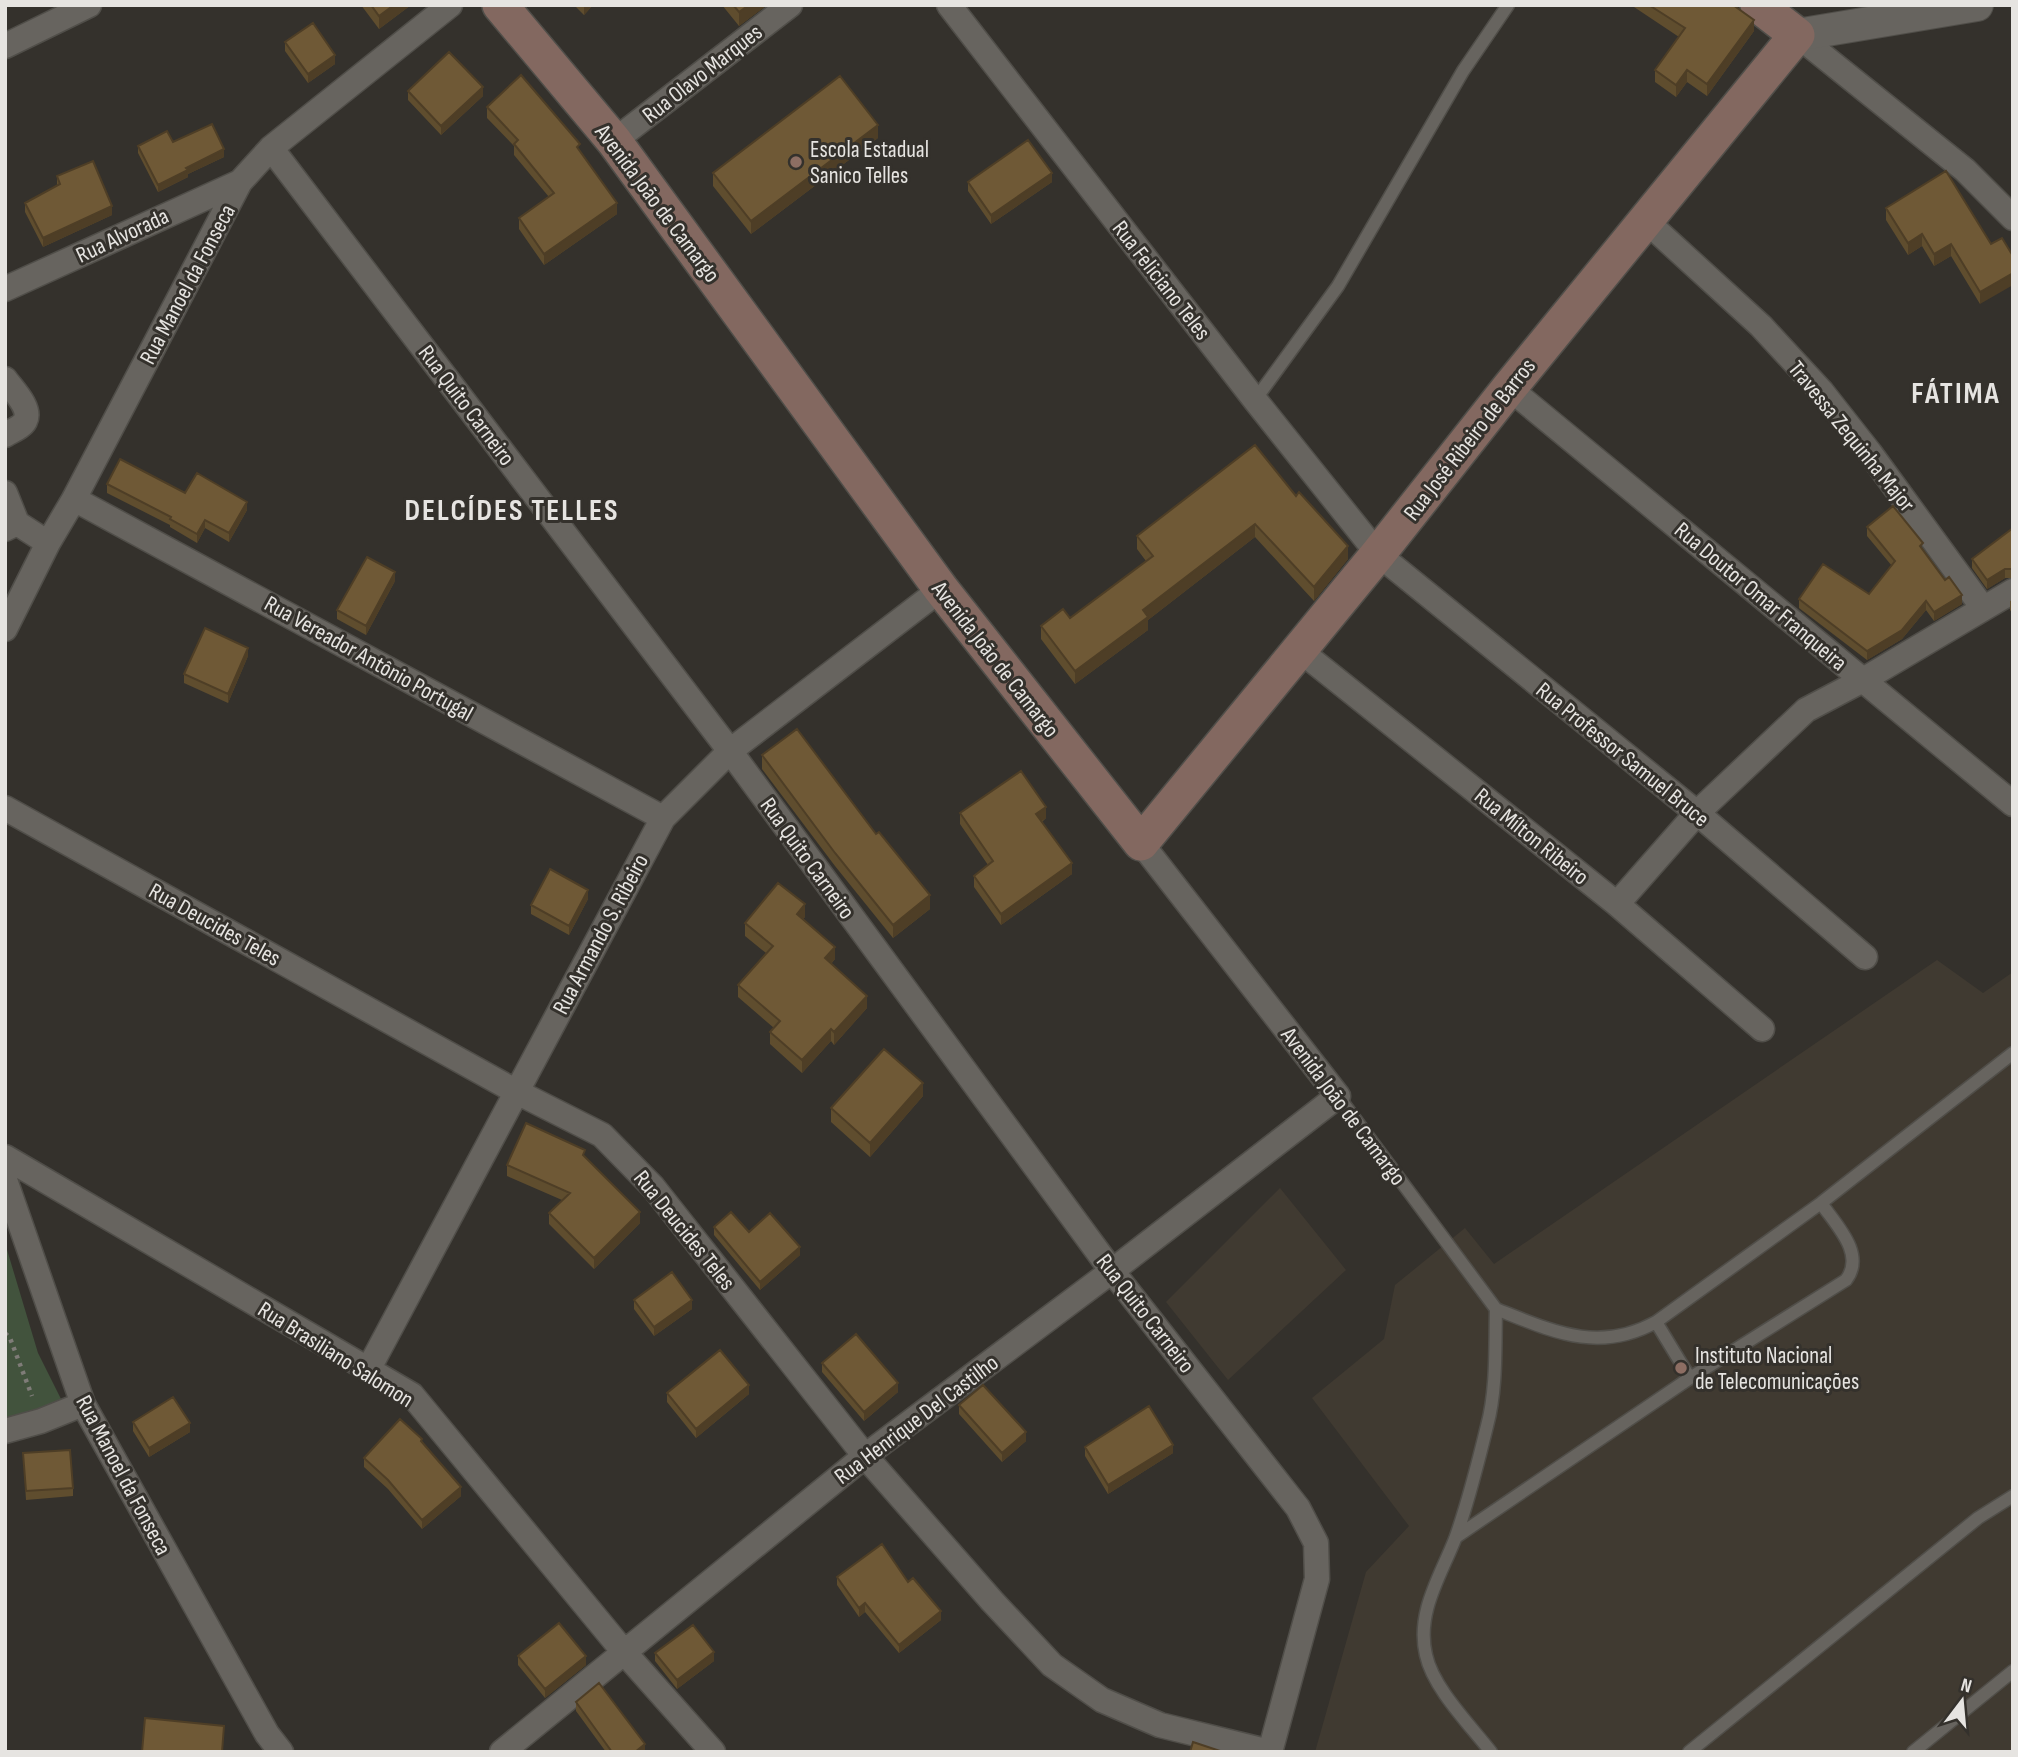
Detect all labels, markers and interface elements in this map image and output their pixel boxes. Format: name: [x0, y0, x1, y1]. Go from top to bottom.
street label: Rua Olavo Marques: [637, 18, 768, 129]
street label: Avenida João de Camargo: [588, 118, 726, 288]
place label: Escola Estadual Sanico Telles: [810, 136, 929, 190]
marker: Escola Estadual Sanico Telles: [788, 154, 804, 170]
street label: Rua Manoel da Fonseca: [134, 200, 242, 369]
street label: Rua Alvorada: [72, 202, 173, 270]
street label: Rua Feliciano Teles: [1106, 215, 1216, 346]
street label: Rua Quito Carneiro: [412, 340, 521, 471]
street label: Rua José Ribeiro de Barros: [1398, 353, 1542, 526]
street label: Travessa Zequinha Major: [1782, 356, 1921, 518]
district label: FÁTIMA: [1911, 376, 2001, 412]
district label: DELCÍDES TELLES: [405, 493, 620, 529]
street label: Rua Doutor Omar Franqueira: [1668, 516, 1852, 677]
street label: Avenida João de Camargo: [925, 575, 1065, 743]
street label: Rua Vereador Antônio Portugal: [259, 590, 478, 728]
street label: Rua Professor Samuel Bruce: [1530, 676, 1715, 833]
street label: Rua Mílton Ribeiro: [1469, 782, 1594, 891]
street label: Rua Quito Carneiro: [754, 792, 861, 925]
street label: Rua Armando S. Ribeiro: [547, 850, 655, 1019]
street label: Rua Deucides Teles: [144, 877, 285, 973]
street label: Avenida João de Camargo: [1274, 1021, 1412, 1191]
street label: Rua Deucides Teles: [627, 1165, 741, 1296]
street label: Rua Quito Carneiro: [1090, 1248, 1200, 1379]
street label: Rua Brasiliano Salomon: [252, 1296, 418, 1414]
place label: Instituto Nacional de Telecomunicações: [1695, 1342, 1859, 1396]
street label: Rua Henrique Del Castilho: [829, 1349, 1004, 1491]
marker: Instituto Nacional de Telecomunicações: [1673, 1360, 1689, 1376]
street label: Rua Manoel da Fonseca: [69, 1391, 177, 1560]
north arrow: [1927, 1666, 1997, 1736]
text: N: [1958, 1674, 1974, 1699]

